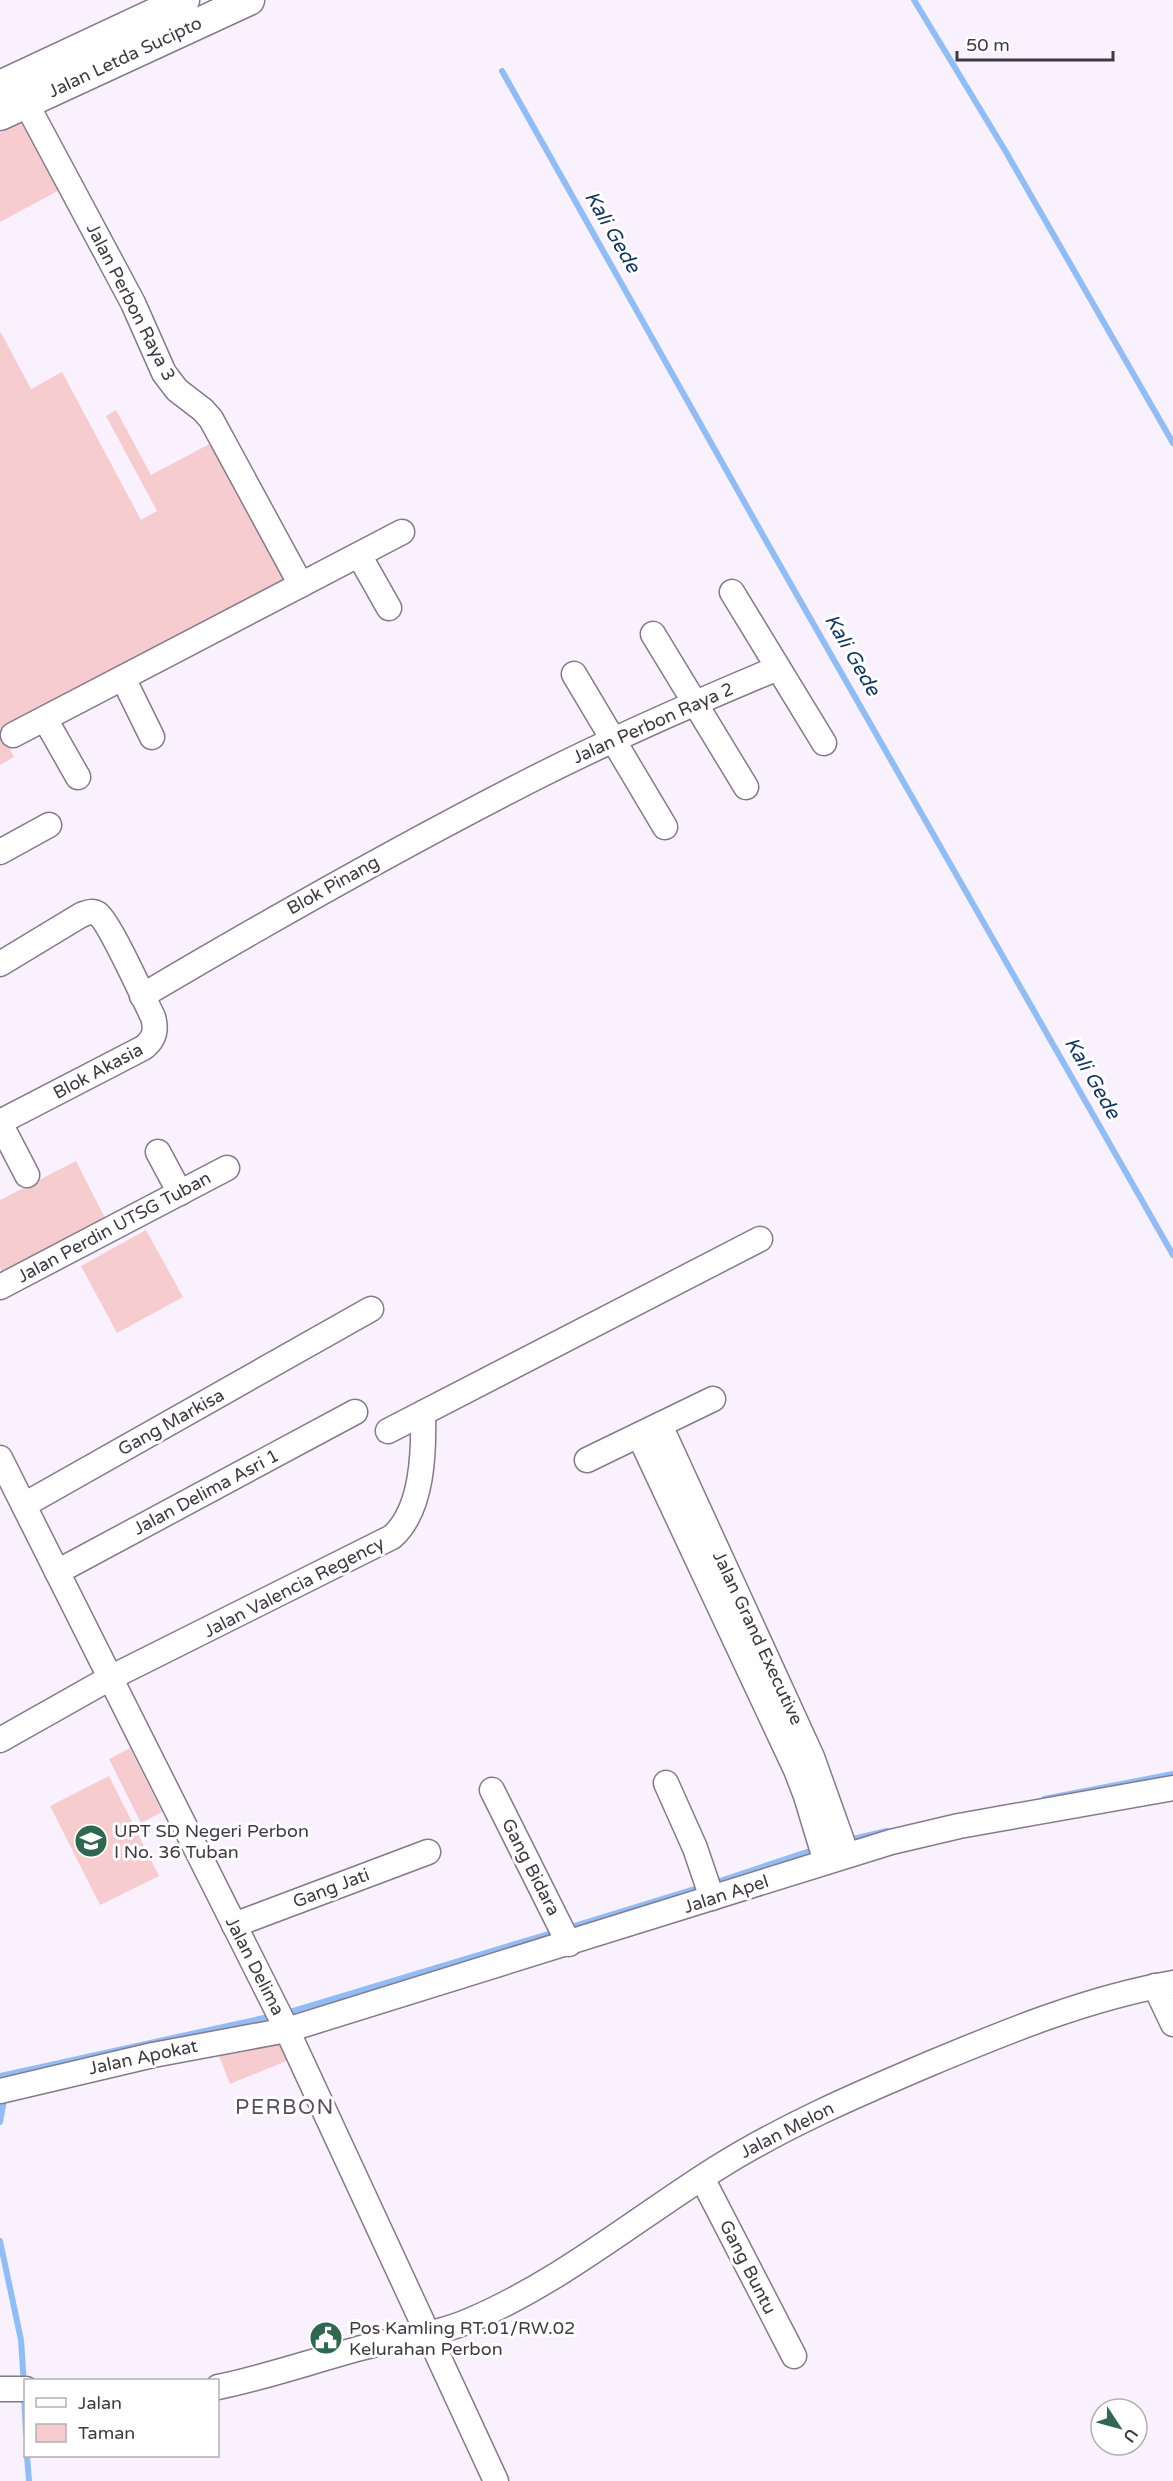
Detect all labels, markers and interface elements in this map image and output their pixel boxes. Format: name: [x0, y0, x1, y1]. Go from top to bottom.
street label: Jalan Letda Sucipto: [45, 12, 205, 102]
scale bar: [957, 24, 1113, 62]
text: 50 m: [966, 34, 1010, 56]
water label: Kali Gede: [579, 187, 646, 279]
street label: Jalan Perbon Raya 3: [82, 219, 180, 385]
water label: Kali Gede: [819, 610, 886, 702]
street label: Jalan Perbon Raya 2: [569, 678, 737, 768]
street label: Blok Pinang: [283, 851, 383, 919]
water label: Kali Gede: [1059, 1033, 1126, 1125]
street label: Blok Akasia: [49, 1038, 147, 1104]
street label: Jalan Perdin UTSG Tuban: [13, 1167, 215, 1287]
street label: Gang Markisa: [114, 1384, 228, 1460]
street label: Jalan Delima Asri 1: [129, 1444, 283, 1540]
street label: Jalan Valencia Regency: [200, 1532, 388, 1642]
street label: Jalan Grand Executive: [708, 1548, 808, 1728]
street label: Gang Bidara: [497, 1815, 565, 1919]
place label: UPT SD Negeri Perbon I No. 36 Tuban: [114, 1820, 309, 1863]
school or university icon: UPT SD Negeri Perbon I No. 36 Tuban: [73, 1823, 109, 1859]
street label: Gang Jati: [290, 1863, 372, 1913]
street label: Jalan Apel: [681, 1870, 771, 1918]
street label: Jalan Delima: [221, 1913, 289, 2019]
street label: Jalan Apokat: [87, 2035, 200, 2079]
district label: PERBON: [235, 2095, 335, 2120]
street label: Jalan Melon: [736, 2097, 838, 2163]
street label: Gang Buntu: [715, 2216, 781, 2318]
place label: Pos Kamling RT.01/RW.02 Kelurahan Perbon: [349, 2317, 575, 2360]
public building icon: Pos Kamling RT.01/RW.02 Kelurahan Perbon: [308, 2320, 344, 2356]
legend: [24, 2379, 219, 2457]
text: Jalan: [78, 2392, 122, 2414]
north arrow: [1089, 2397, 1149, 2457]
text: Taman: [78, 2422, 135, 2444]
text: U: [1119, 2424, 1142, 2446]

